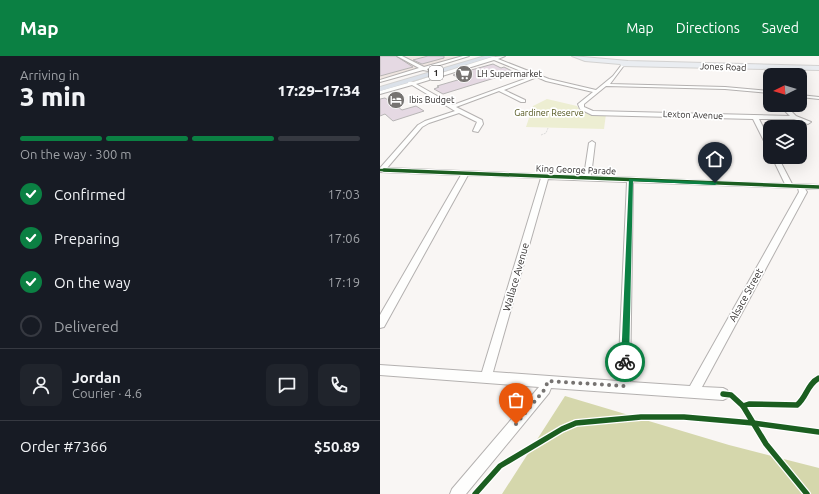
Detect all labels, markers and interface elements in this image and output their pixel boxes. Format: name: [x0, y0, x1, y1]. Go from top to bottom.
text: Map: [20, 17, 59, 39]
text: Map: [626, 20, 654, 36]
text: Directions: [676, 20, 740, 36]
text: Saved: [762, 20, 799, 36]
street label: Jones Road: [700, 61, 746, 73]
supermarket icon: LH Supermarket: [454, 64, 474, 84]
road number: 1: [429, 66, 443, 80]
text: Arriving in: [20, 68, 79, 82]
north arrow: [763, 68, 807, 112]
map controls: [763, 68, 807, 164]
place label: LH Supermarket: [477, 69, 543, 79]
text: 3 min: [20, 82, 86, 111]
text: 17:29–17:34: [277, 82, 360, 99]
hotel icon: Ibis Budget: [386, 90, 406, 110]
place label: Ibis Budget: [409, 95, 455, 105]
park label: Gardiner Reserve: [514, 108, 584, 118]
street label: Lexton Avenue: [663, 109, 723, 121]
button: layers: [763, 120, 807, 164]
pin: [698, 142, 732, 183]
text: On the way · 300 m: [20, 147, 132, 161]
icon: home: [704, 148, 726, 170]
street label: King George Parade: [536, 164, 616, 176]
icon: check: [20, 183, 42, 205]
text: Confirmed: [54, 186, 126, 203]
text: 17:03: [327, 187, 360, 201]
icon: check: [20, 227, 42, 249]
text: Preparing: [54, 230, 120, 247]
text: 17:06: [327, 231, 360, 245]
street label: Wallace Avenue: [501, 241, 531, 313]
street label: Alsace Street: [727, 266, 765, 323]
icon: check: [20, 271, 42, 293]
text: On the way: [54, 274, 130, 291]
text: 17:19: [327, 275, 360, 289]
text: Delivered: [54, 318, 119, 335]
courier: [605, 342, 645, 382]
icon: bike: [614, 351, 636, 373]
button: person: [20, 364, 62, 406]
button: chat: [266, 364, 308, 406]
button: phone: [318, 364, 360, 406]
text: Jordan: [72, 369, 121, 386]
pin: [499, 383, 533, 424]
text: Courier · 4.6: [72, 386, 142, 400]
icon: bag: [505, 389, 527, 411]
text: Order #7366: [20, 438, 107, 455]
text: $50.89: [314, 438, 360, 455]

